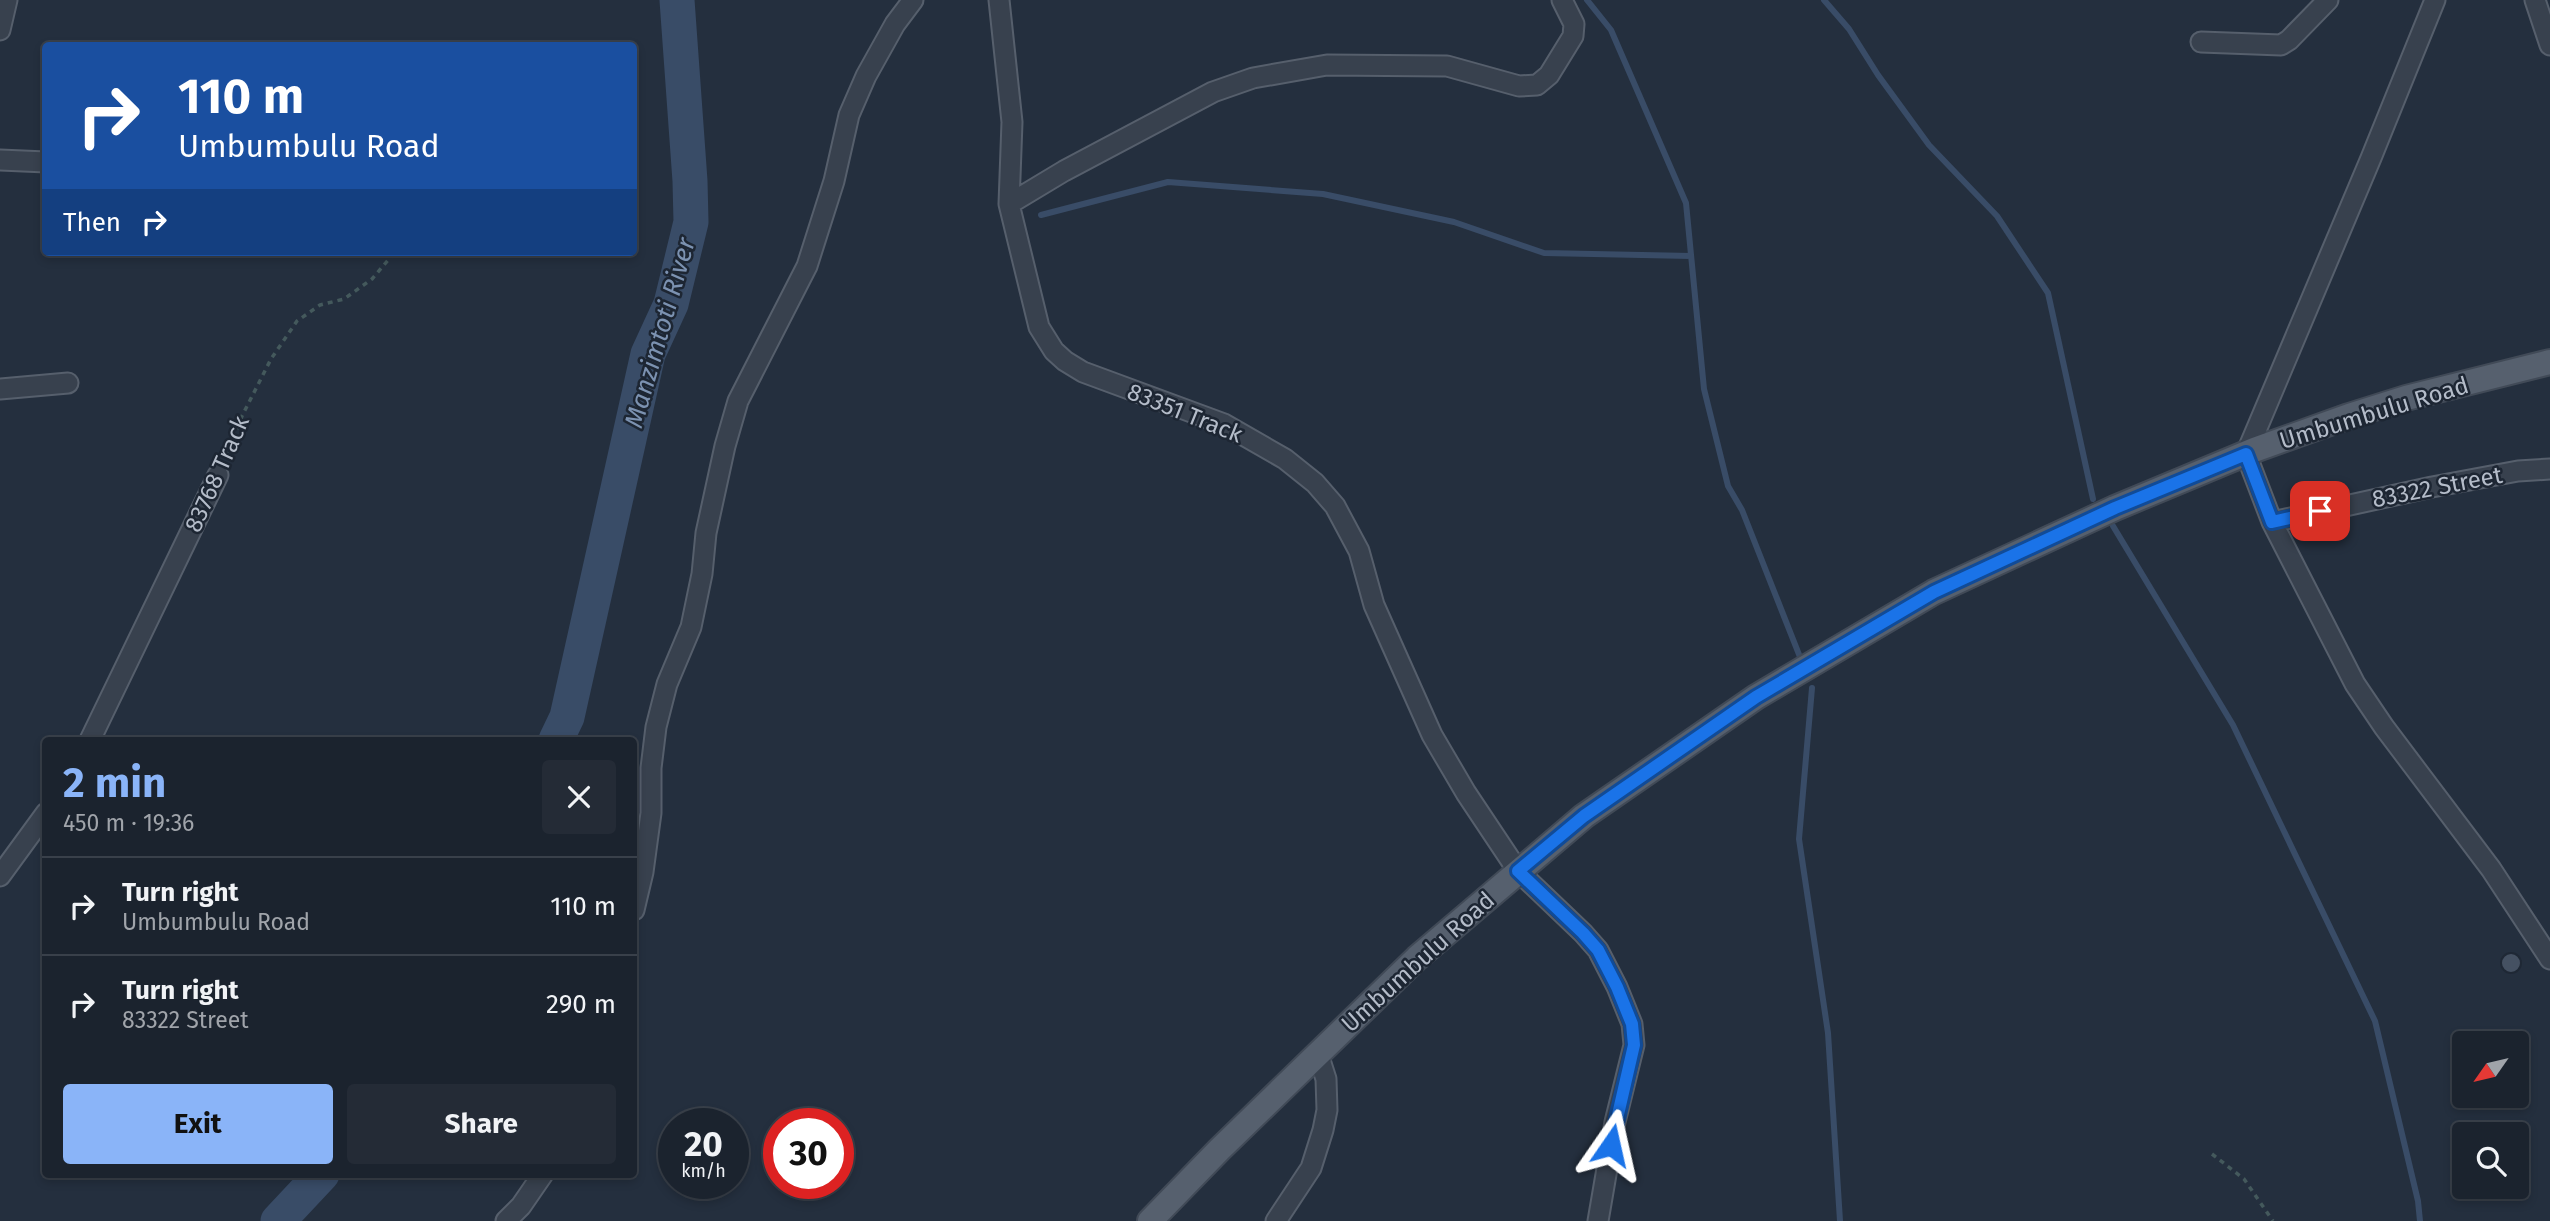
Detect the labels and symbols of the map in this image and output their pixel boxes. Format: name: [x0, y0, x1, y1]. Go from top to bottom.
water label: Manzimtoti River: [618, 233, 702, 432]
street label: Umbumbulu Road: [2276, 371, 2472, 455]
street label: 83351 Track: [1123, 377, 1247, 449]
street label: 83768 Track: [179, 411, 255, 537]
street label: 83322 Street: [2369, 461, 2505, 513]
pin: [2290, 481, 2350, 541]
street label: Umbumbulu Road: [1336, 886, 1500, 1038]
north arrow: [2452, 1031, 2529, 1108]
speed limit sign: 30: [763, 1108, 854, 1199]
position arrow: [1574, 1108, 1648, 1182]

